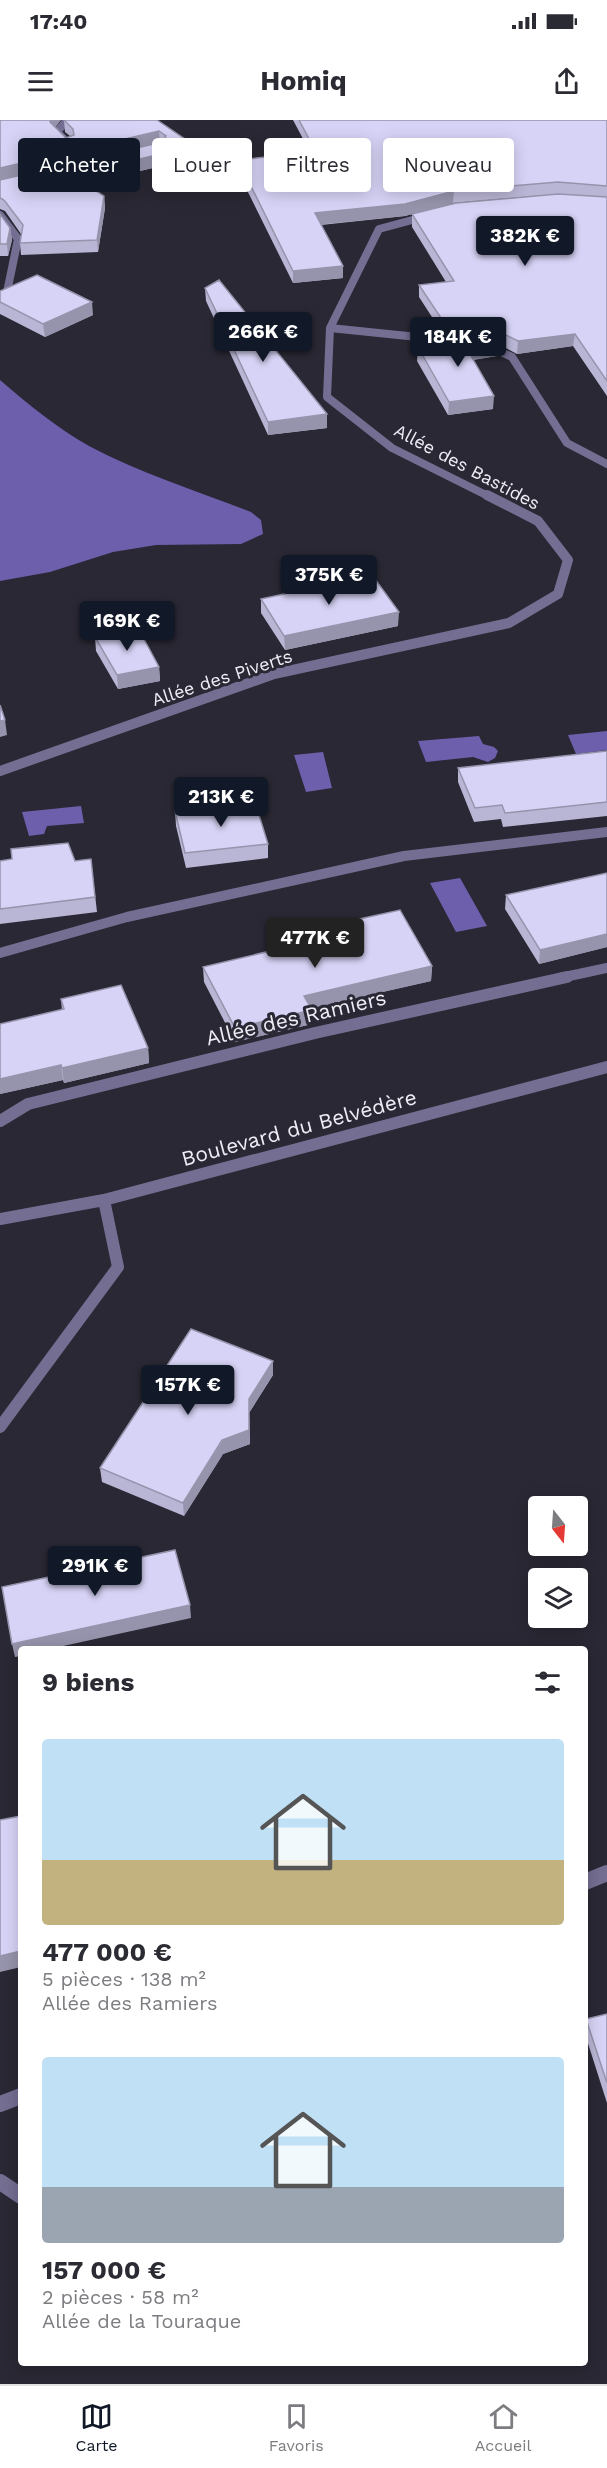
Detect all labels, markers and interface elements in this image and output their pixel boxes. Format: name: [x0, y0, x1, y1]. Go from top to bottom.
text: 17:40: [30, 9, 88, 34]
icon: menu: [24, 65, 57, 98]
text: Homiq: [260, 65, 347, 97]
icon: share: [550, 65, 583, 98]
chip: Acheter: [18, 138, 140, 192]
chip: Louer: [152, 138, 252, 192]
chip: Filtres: [264, 138, 371, 192]
chip: Nouveau: [383, 138, 514, 192]
pin: 382K €: [476, 216, 574, 267]
text: 382K €: [490, 223, 560, 247]
pin: 266K €: [214, 312, 312, 363]
pin: 184K €: [409, 317, 507, 368]
text: 266K €: [228, 319, 298, 343]
text: 184K €: [424, 324, 492, 348]
street label: Allée des Bastides: [391, 419, 544, 514]
pin: 375K €: [280, 555, 378, 606]
text: 375K €: [295, 562, 363, 586]
pin: 169K €: [78, 601, 176, 652]
text: 169K €: [94, 608, 160, 632]
street label: Allée des Piverts: [149, 645, 295, 710]
pin: 213K €: [172, 777, 270, 828]
text: 213K €: [188, 784, 254, 808]
pin: 477K €: [266, 918, 364, 969]
text: 477K €: [280, 925, 350, 949]
street label: Allée des Ramiers: [203, 985, 389, 1050]
street label: Boulevard du Belvédère: [179, 1084, 419, 1171]
pin: 157K €: [139, 1365, 237, 1416]
text: 157K €: [155, 1372, 221, 1396]
north arrow: [528, 1496, 588, 1556]
map controls: [528, 1496, 588, 1628]
pin: 291K €: [46, 1546, 144, 1597]
text: 291K €: [62, 1553, 128, 1577]
button: layers: [528, 1568, 588, 1628]
icon: filters: [531, 1666, 564, 1699]
text: 9 biens: [42, 1667, 134, 1697]
icon: home: [249, 1778, 357, 1886]
text: 477 000 €: [42, 1937, 172, 1967]
text: 5 pièces · 138 m²: [42, 1967, 206, 1991]
text: Allée des Ramiers: [42, 1991, 218, 2015]
icon: home: [249, 2096, 357, 2204]
text: 157 000 €: [42, 2255, 166, 2285]
text: 2 pièces · 58 m²: [42, 2285, 198, 2309]
text: Allée de la Touraque: [42, 2309, 241, 2333]
tab: Carte: [76, 2400, 118, 2455]
tab: Favoris: [269, 2400, 324, 2455]
tab: Accueil: [475, 2400, 531, 2455]

